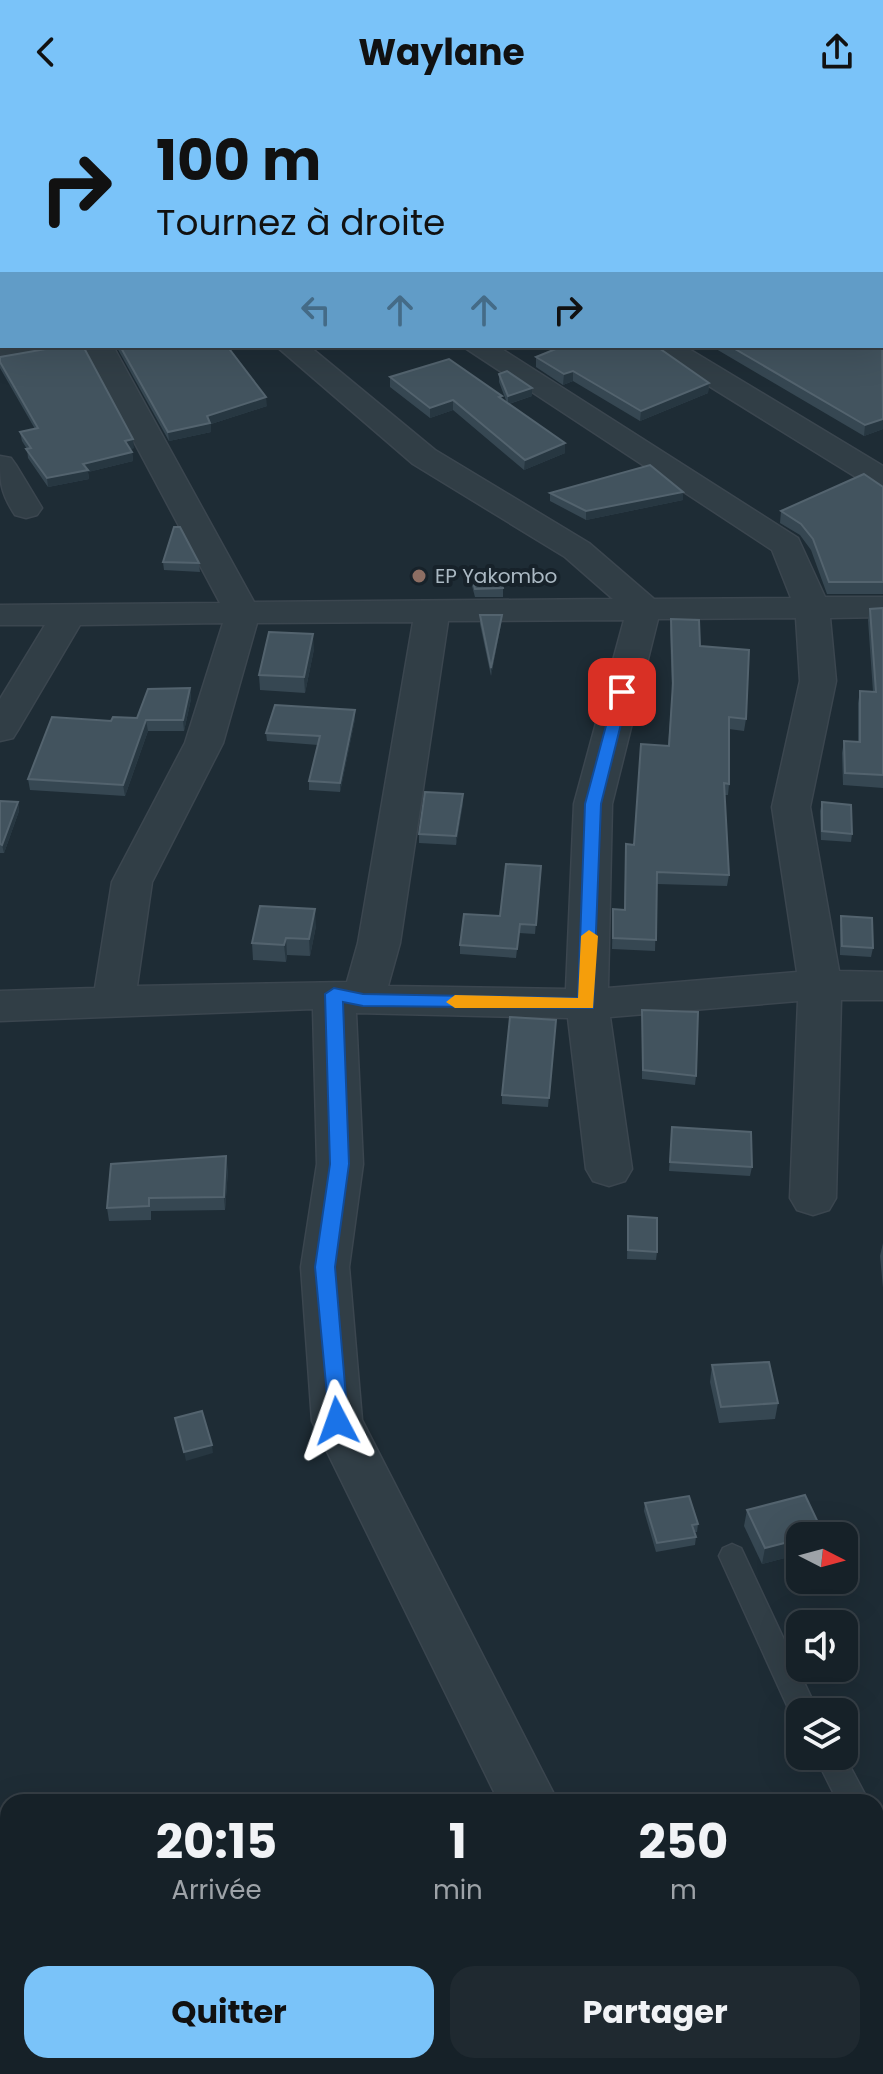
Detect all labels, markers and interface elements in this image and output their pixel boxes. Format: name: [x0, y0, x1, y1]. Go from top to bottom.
text: Waylane: [358, 27, 525, 78]
icon: back: [24, 30, 68, 74]
icon: share: [815, 30, 859, 74]
text: 100 m: [156, 121, 321, 200]
icon: right: [24, 136, 128, 240]
text: Tournez à droite: [156, 197, 445, 248]
icon: left: [294, 288, 338, 332]
icon: ahead: [378, 288, 422, 332]
icon: ahead: [462, 288, 506, 332]
icon: right: [546, 288, 590, 332]
place label: EP Yakombo: [435, 562, 557, 590]
marker: EP Yakombo: [410, 567, 428, 585]
pin: [588, 658, 656, 726]
icon: arrive: [600, 670, 644, 714]
position arrow: [295, 1379, 379, 1463]
north arrow: [786, 1522, 858, 1594]
map controls: [786, 1522, 858, 1770]
button: sound: [786, 1610, 858, 1682]
button: layers: [786, 1698, 858, 1770]
text: 20:15: [156, 1808, 277, 1875]
text: 1: [449, 1808, 467, 1875]
text: 250: [638, 1808, 728, 1875]
text: Arrivée: [171, 1872, 262, 1908]
text: min: [433, 1872, 483, 1908]
text: m: [670, 1872, 697, 1908]
button: Quitter: [24, 1966, 434, 2058]
button: Partager: [450, 1966, 860, 2058]

